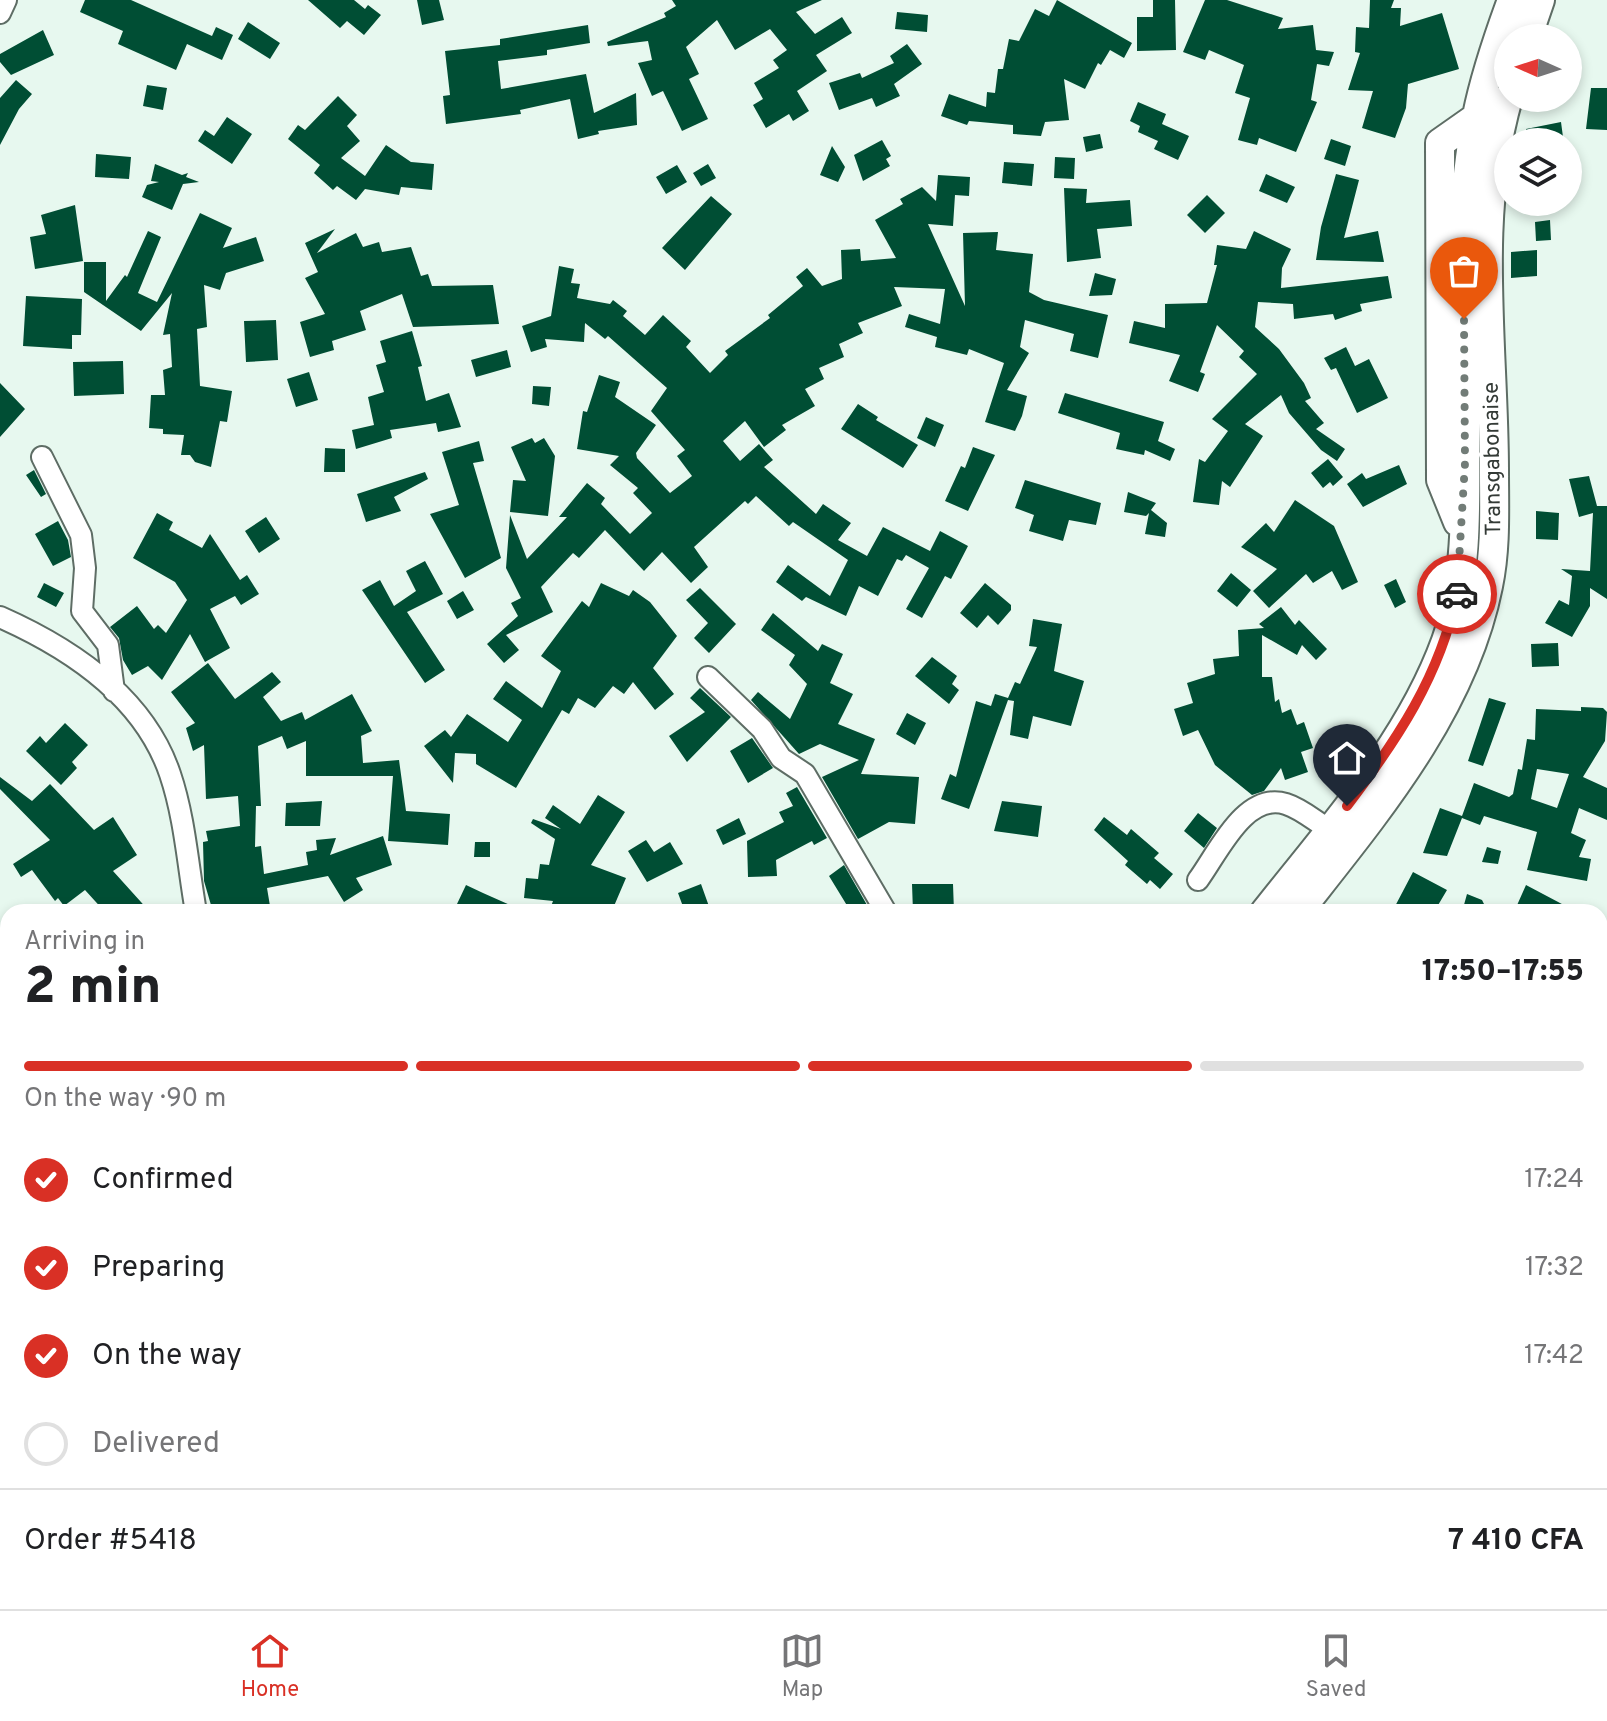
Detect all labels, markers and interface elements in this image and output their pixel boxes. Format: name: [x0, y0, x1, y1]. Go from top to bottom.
north arrow: [1494, 24, 1582, 112]
map controls: [1494, 24, 1582, 216]
button: layers: [1494, 128, 1582, 216]
pin: [1430, 237, 1498, 319]
icon: bag: [1442, 249, 1486, 293]
street label: Transgabonaise: [1479, 382, 1508, 536]
courier: [1417, 554, 1497, 634]
icon: car: [1435, 572, 1479, 616]
pin: [1313, 724, 1381, 806]
icon: home: [1325, 736, 1369, 780]
text: Arriving in: [24, 926, 145, 959]
text: 17:50–17:55: [1422, 954, 1584, 991]
text: 2 min: [24, 956, 162, 1022]
text: On the way · 90 m: [24, 1083, 226, 1116]
icon: check: [24, 1158, 68, 1202]
text: Confirmed: [92, 1162, 234, 1199]
text: 17:24: [1524, 1164, 1584, 1197]
icon: check: [24, 1246, 68, 1290]
text: Preparing: [92, 1250, 225, 1287]
text: 17:32: [1525, 1252, 1584, 1285]
icon: check: [24, 1334, 68, 1378]
text: On the way: [92, 1338, 242, 1375]
text: 17:42: [1524, 1340, 1584, 1373]
text: Delivered: [92, 1426, 220, 1463]
text: Order #5418: [24, 1523, 197, 1560]
text: 7 410 CFA: [1448, 1523, 1584, 1560]
tab: Home: [241, 1629, 299, 1704]
tab: Map: [780, 1629, 824, 1704]
tab: Saved: [1306, 1629, 1366, 1704]

